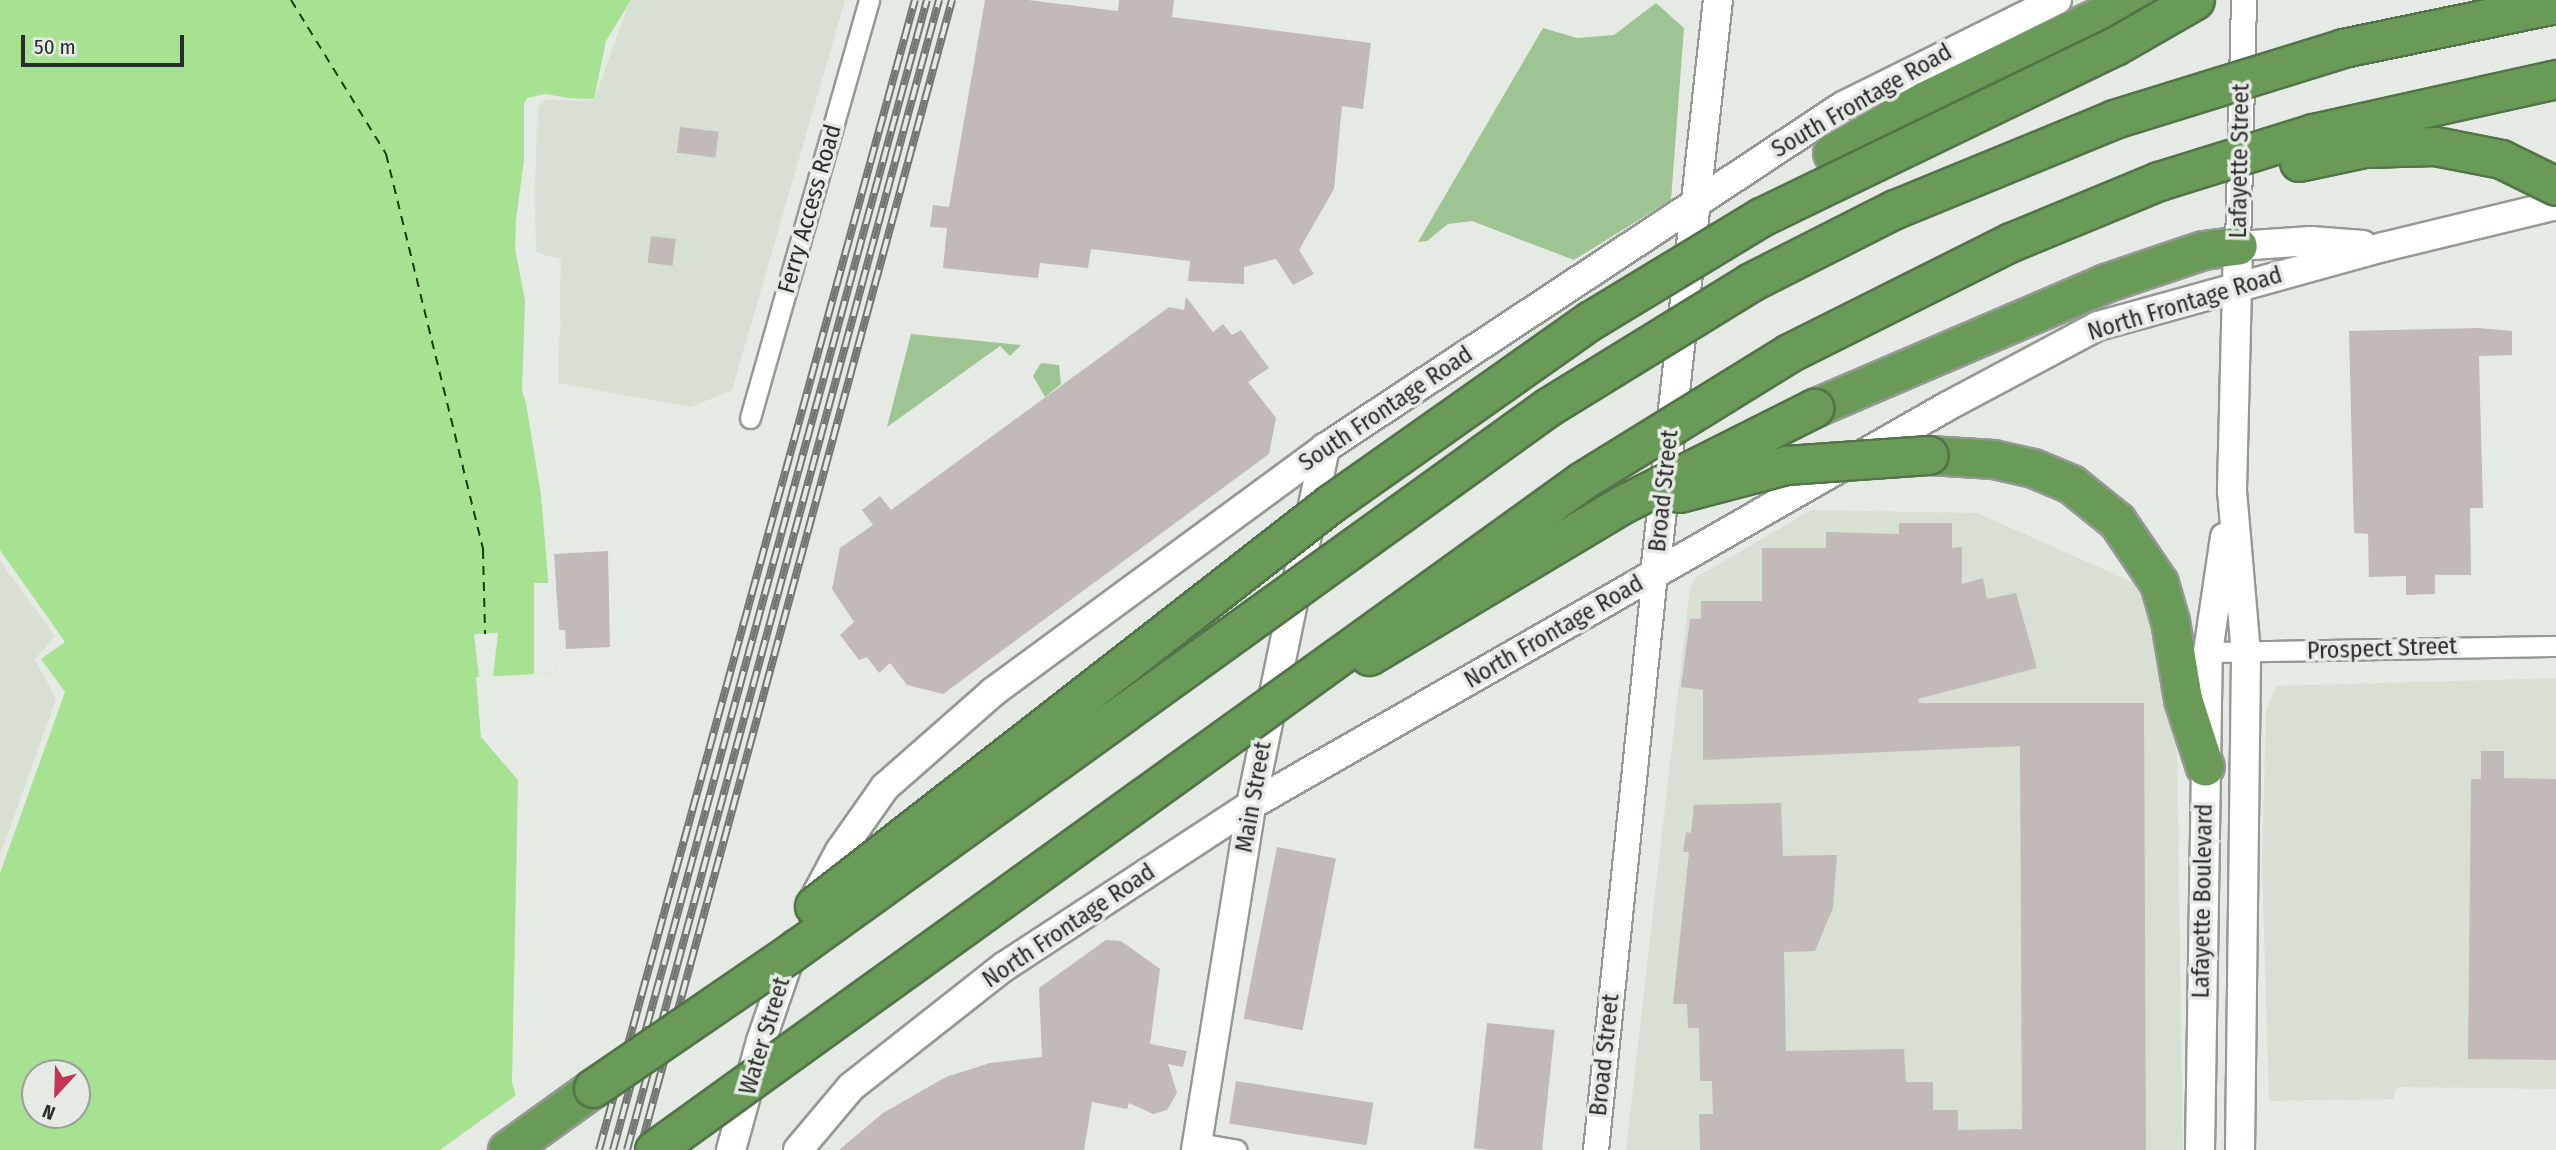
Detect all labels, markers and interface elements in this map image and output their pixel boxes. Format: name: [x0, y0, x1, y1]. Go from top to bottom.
scale bar: [24, 21, 187, 65]
text: 50 m: [34, 34, 76, 60]
street label: South Frontage Road: [1767, 38, 1957, 164]
street label: Lafayette Street: [2224, 83, 2256, 239]
street label: Ferry Access Road: [772, 121, 848, 297]
street label: North Frontage Road: [2084, 261, 2286, 347]
street label: South Frontage Road: [1294, 340, 1478, 478]
street label: Broad Street: [1643, 429, 1685, 553]
street label: North Frontage Road: [1459, 569, 1649, 695]
street label: Prospect Street: [2307, 632, 2457, 666]
street label: Main Street: [1230, 739, 1278, 855]
street label: Lafayette Boulevard: [2187, 803, 2219, 999]
street label: North Frontage Road: [977, 858, 1161, 994]
street label: Water Street: [733, 974, 797, 1098]
street label: Broad Street: [1584, 993, 1626, 1117]
north arrow: [21, 1059, 91, 1129]
text: N: [39, 1099, 58, 1125]

